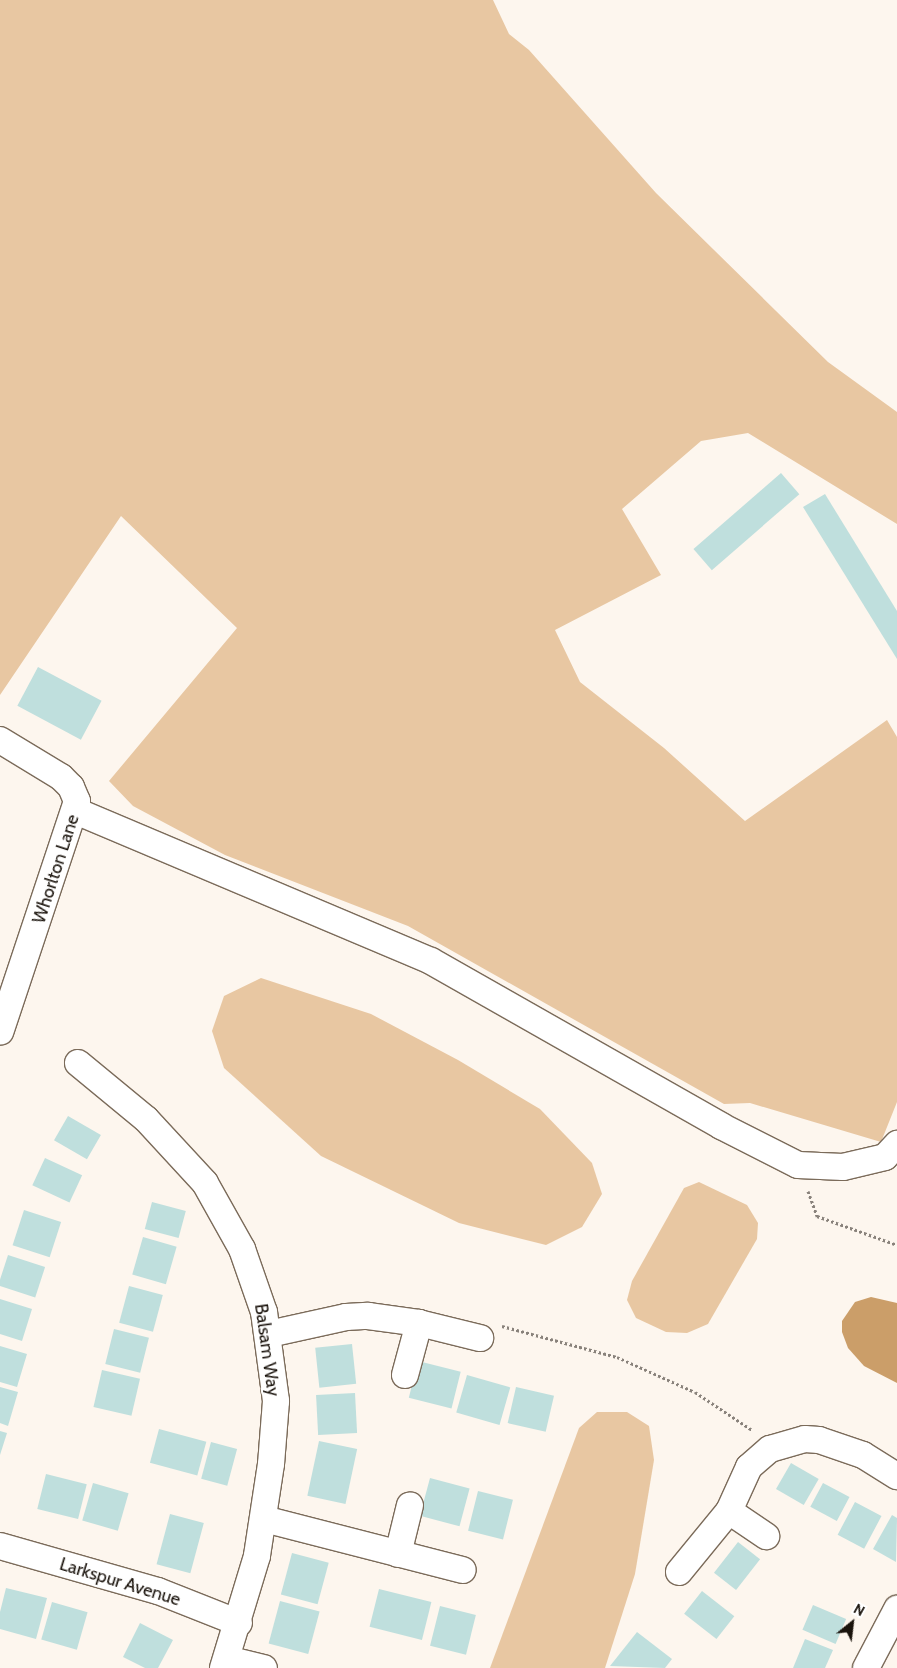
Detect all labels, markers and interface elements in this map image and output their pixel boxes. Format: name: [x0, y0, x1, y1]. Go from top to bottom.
street label: Whorlton Lane: [28, 812, 84, 926]
street label: Balsam Way: [250, 1302, 284, 1398]
street label: Larkspur Avenue: [57, 1553, 183, 1611]
north arrow: [827, 1598, 877, 1648]
text: N: [851, 1600, 868, 1620]

